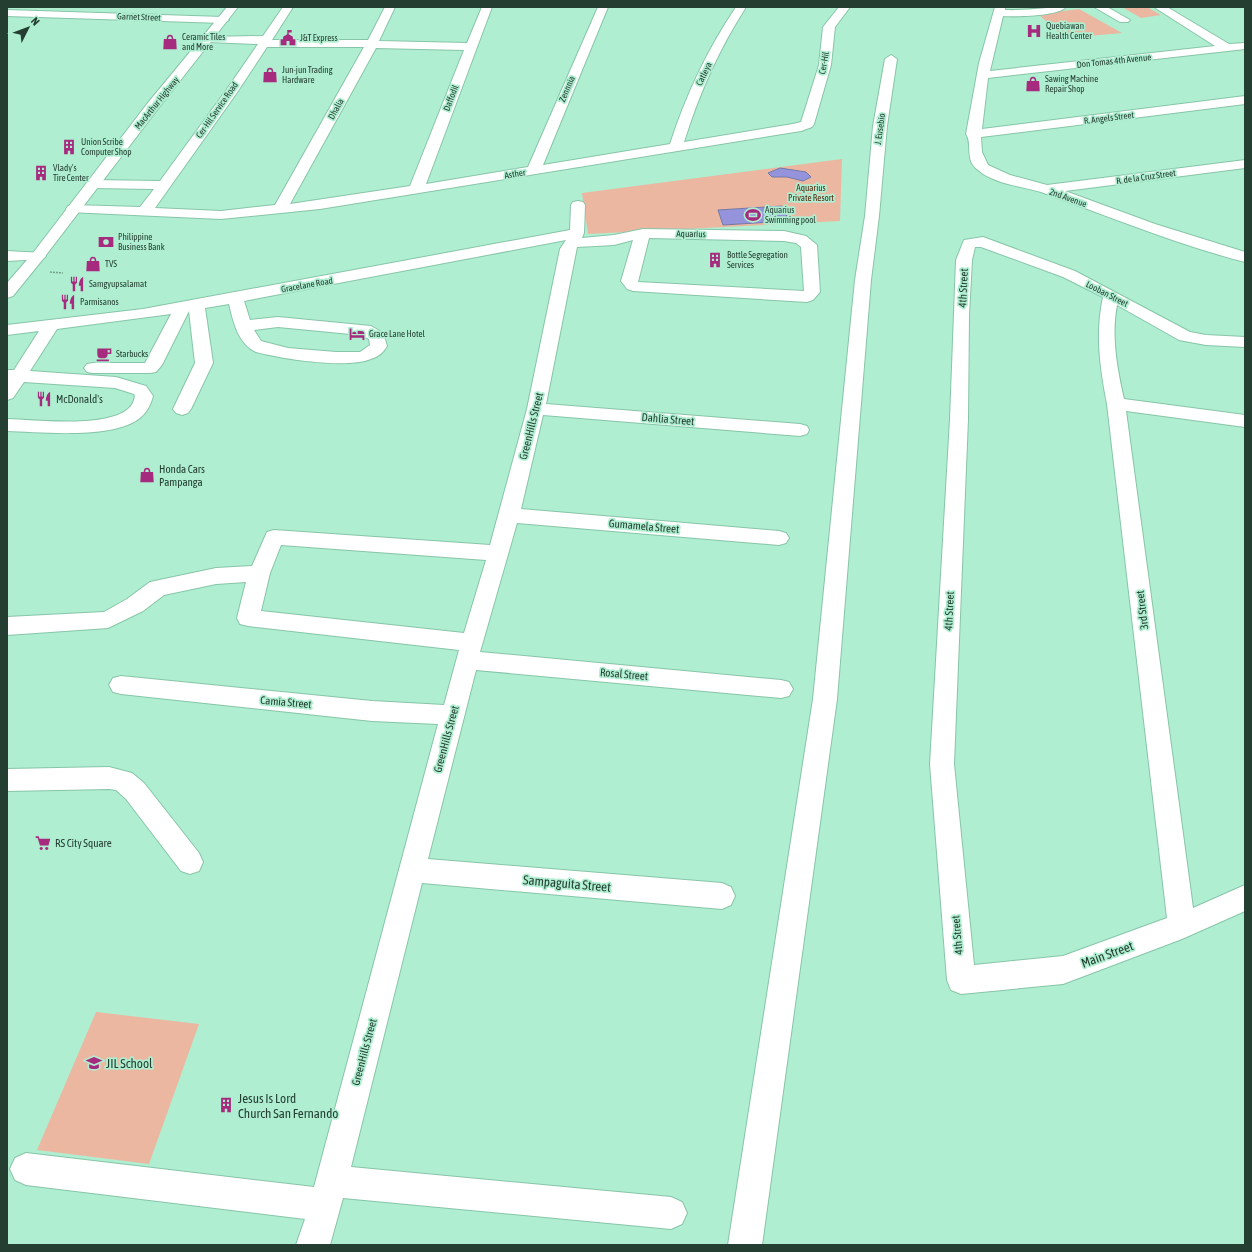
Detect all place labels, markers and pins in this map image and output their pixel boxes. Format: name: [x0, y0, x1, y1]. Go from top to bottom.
place label: Quebiawan Health Center: [1046, 21, 1092, 41]
hospital icon: Quebiawan Health Center: [1025, 22, 1043, 40]
public building icon: J&T Express: [279, 29, 297, 47]
place label: Ceramic Tiles and More: [182, 32, 225, 52]
shop icon: Ceramic Tiles and More: [161, 33, 179, 51]
place label: J&T Express: [300, 33, 338, 43]
place label: Jun-jun Trading Hardware: [282, 65, 333, 85]
shop icon: Jun-jun Trading Hardware: [261, 66, 279, 84]
place label: Sawing Machine Repair Shop: [1045, 74, 1098, 94]
shop icon: Sawing Machine Repair Shop: [1024, 75, 1042, 93]
place label: Union Scribe Computer Shop: [81, 137, 132, 157]
building icon: Union Scribe Computer Shop: [60, 138, 78, 156]
place label: Vlady's Tire Center: [53, 163, 89, 183]
building icon: Vlady's Tire Center: [32, 164, 50, 182]
place label: Aquarius Swimming pool: [765, 205, 816, 225]
sports icon: Aquarius Swimming pool: [744, 206, 762, 224]
place label: Philippine Business Bank: [118, 232, 165, 252]
bank icon: Philippine Business Bank: [97, 233, 115, 251]
place label: Bottle Segregation Services: [727, 250, 788, 270]
building icon: Bottle Segregation Services: [706, 251, 724, 269]
shop icon: TVS: [84, 255, 102, 273]
place label: TVS: [105, 259, 117, 269]
restaurant icon: Samgyupsalamat: [68, 275, 86, 293]
place label: Samgyupsalamat: [89, 279, 147, 289]
restaurant icon: Parmisanos: [59, 293, 77, 311]
place label: Parmisanos: [80, 297, 119, 307]
hotel icon: Grace Lane Hotel: [348, 325, 366, 343]
place label: Grace Lane Hotel: [369, 329, 425, 339]
cafe icon: Starbucks: [95, 345, 113, 363]
place label: Starbucks: [116, 349, 148, 359]
restaurant icon: McDonald's: [35, 390, 53, 408]
place label: McDonald's: [56, 393, 103, 405]
place label: Honda Cars Pampanga: [159, 463, 205, 488]
shop icon: Honda Cars Pampanga: [138, 466, 156, 484]
supermarket icon: RS City Square: [34, 834, 52, 852]
place label: RS City Square: [55, 837, 112, 849]
school or university icon: JIL School: [85, 1054, 103, 1072]
place label: JIL School: [106, 1056, 153, 1071]
place label: Jesus Is Lord Church San Fernando: [238, 1091, 338, 1121]
building icon: Jesus Is Lord Church San Fernando: [217, 1096, 235, 1114]

